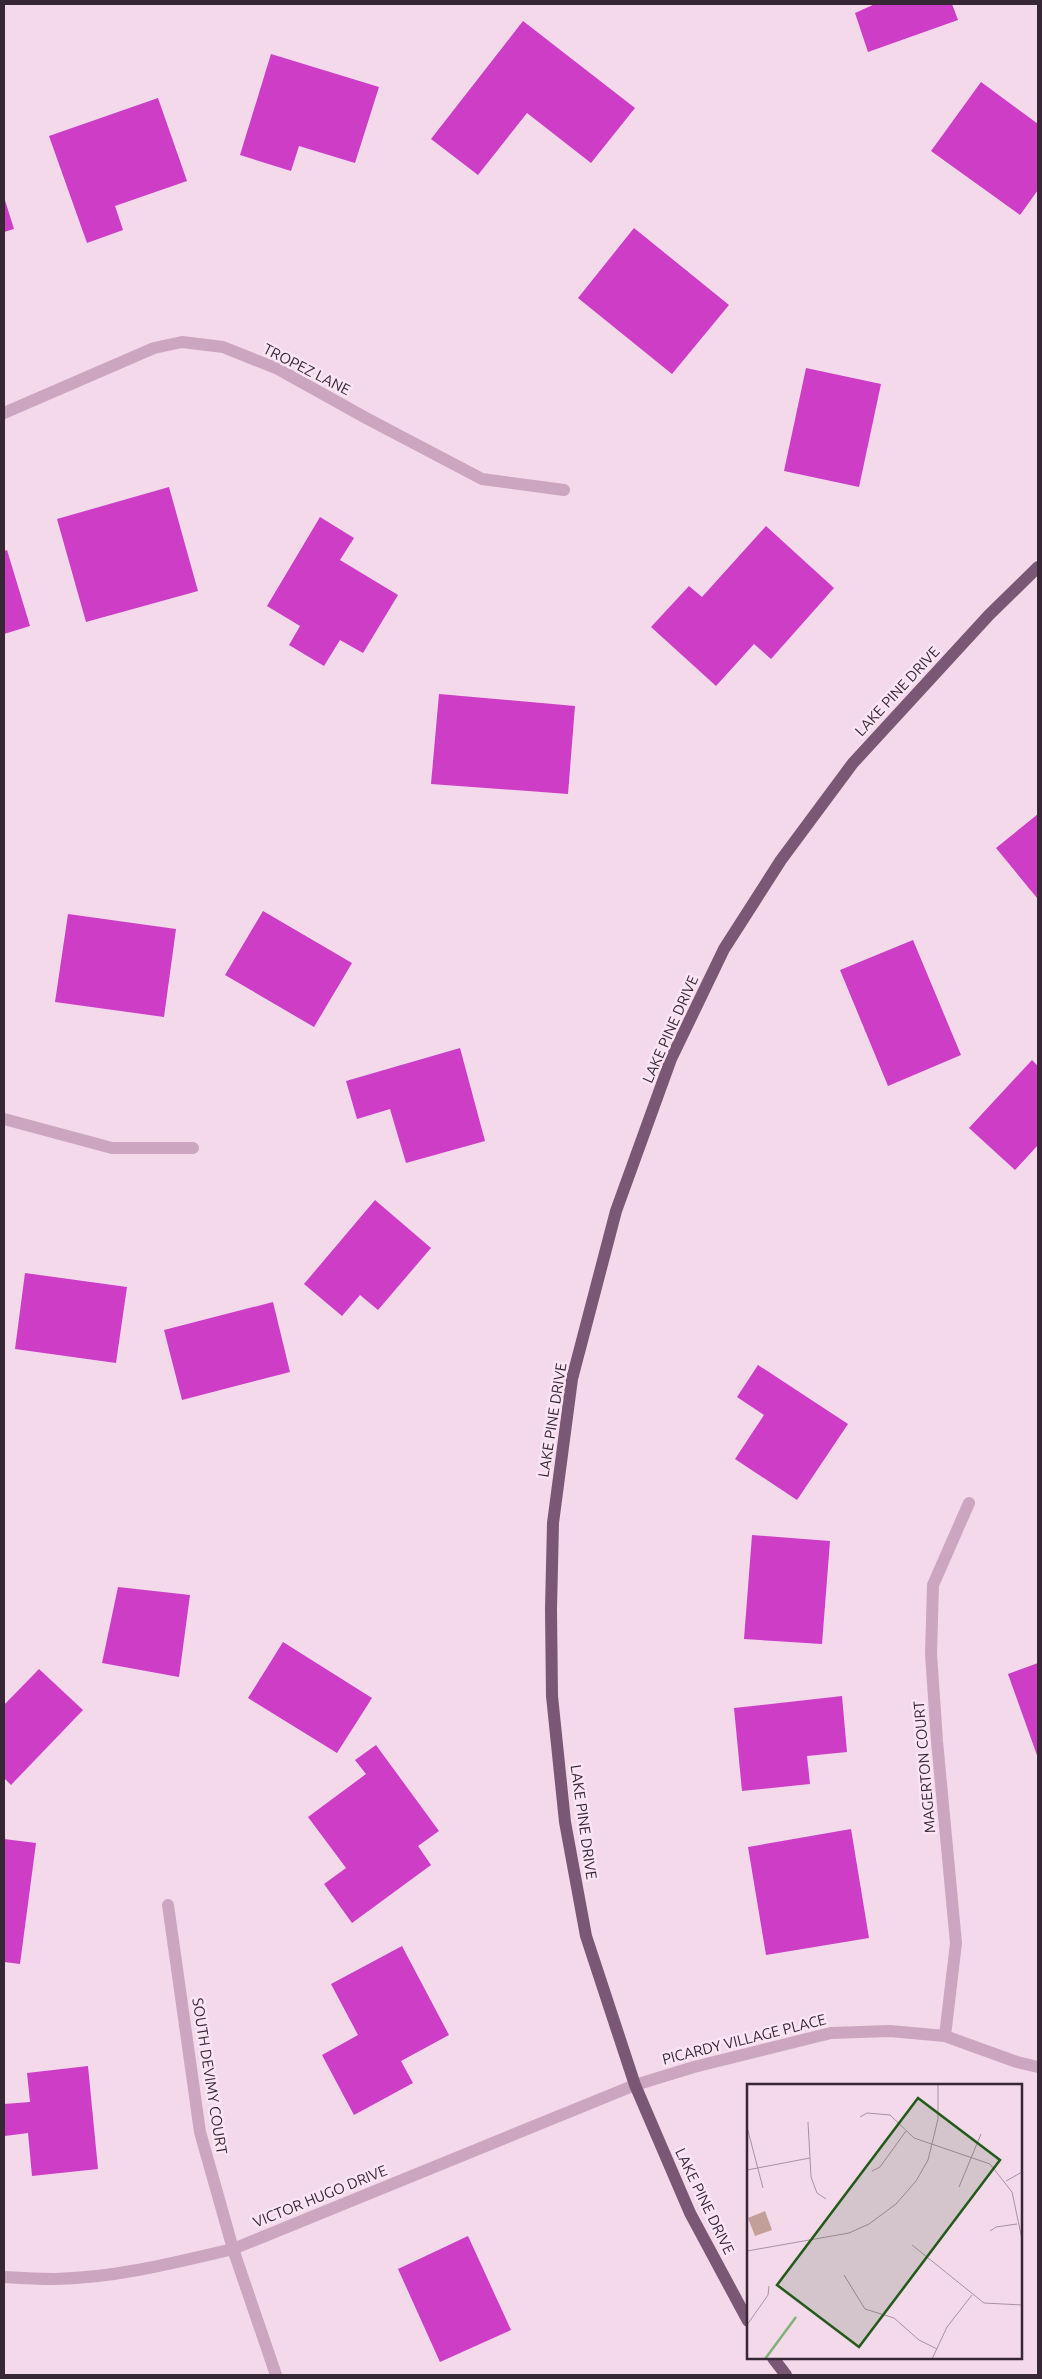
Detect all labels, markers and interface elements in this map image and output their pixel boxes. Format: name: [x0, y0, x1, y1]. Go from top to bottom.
street label: TROPEZ LANE: [261, 340, 353, 398]
street label: LAKE PINE DRIVE: [851, 643, 943, 739]
street label: LAKE PINE DRIVE: [639, 973, 701, 1085]
street label: LAKE PINE DRIVE: [535, 1361, 569, 1479]
street label: MAGERTON COURT: [910, 1699, 938, 1834]
street label: LAKE PINE DRIVE: [568, 1763, 600, 1881]
street label: SOUTH DEVIMY COURT: [189, 1997, 231, 2156]
street label: PICARDY VILLAGE PLACE: [660, 2010, 828, 2068]
inset map: [747, 2084, 1022, 2359]
street label: LAKE PINE DRIVE: [672, 2145, 738, 2257]
street label: VICTOR HUGO DRIVE: [251, 2161, 389, 2231]

